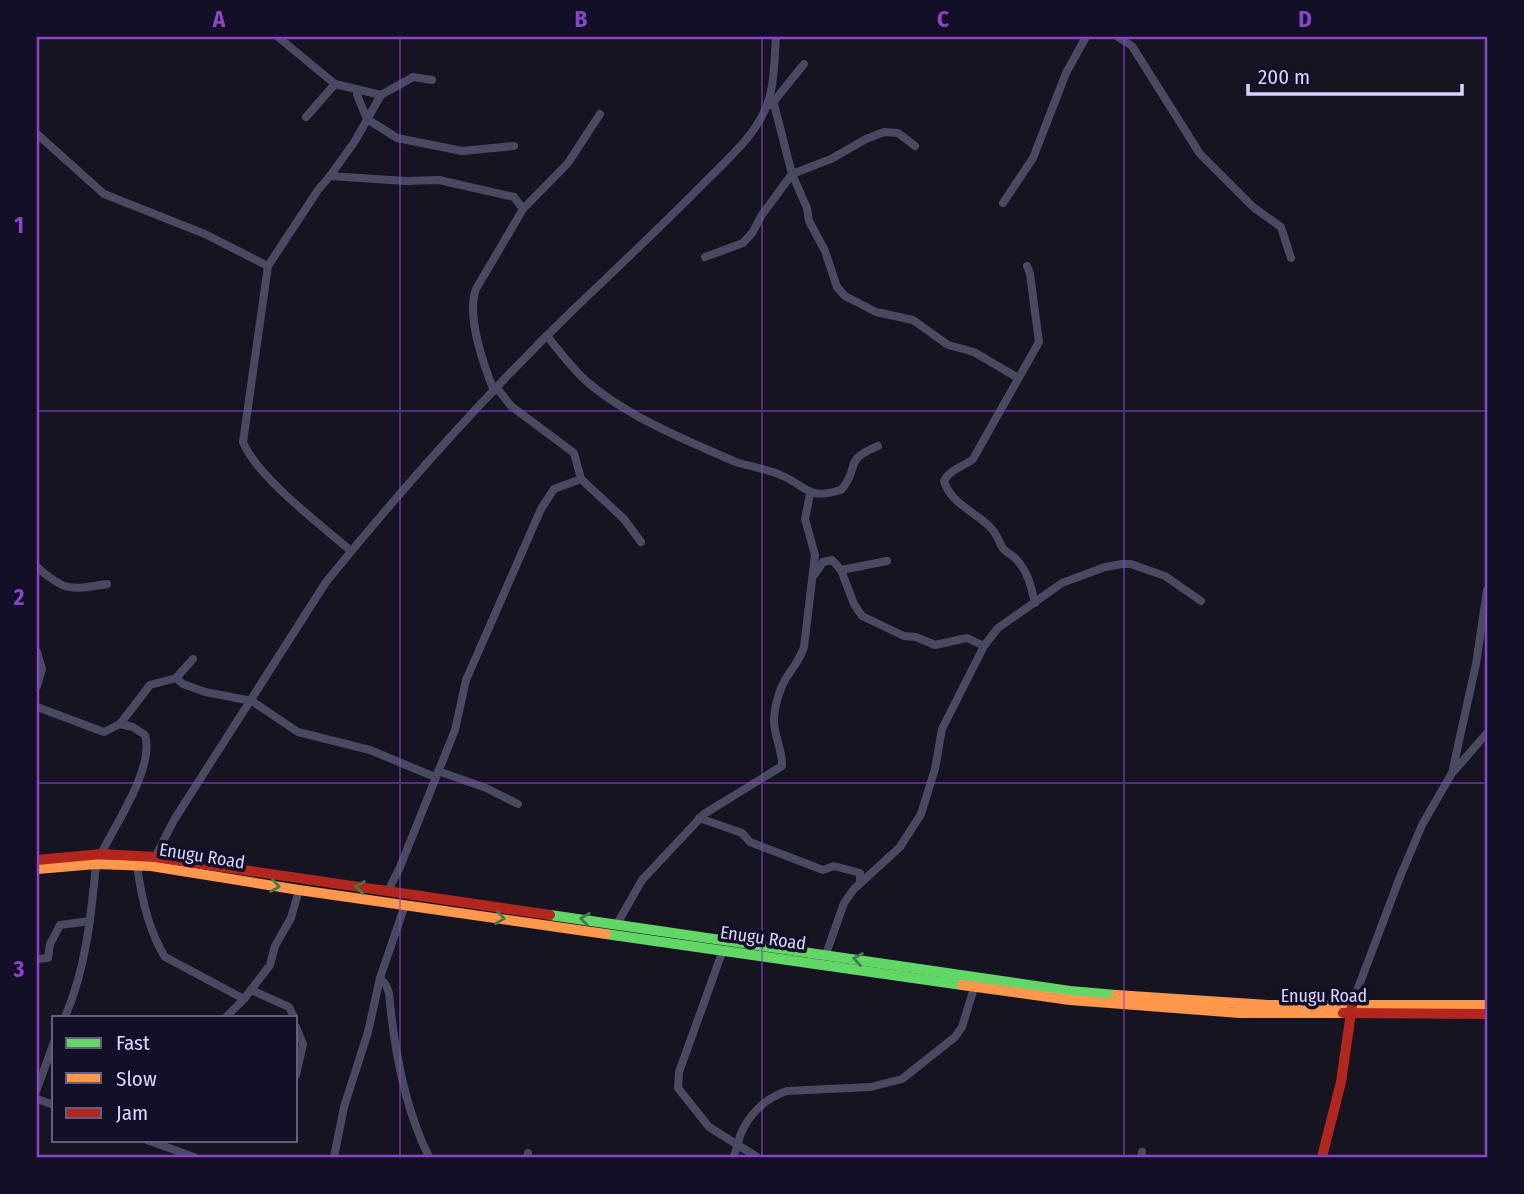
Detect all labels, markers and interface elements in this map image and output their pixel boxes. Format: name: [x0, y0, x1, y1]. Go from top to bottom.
text: A: [212, 5, 226, 33]
text: B: [575, 5, 588, 33]
text: C: [937, 5, 949, 33]
text: D: [1298, 5, 1312, 33]
scale bar: [1248, 52, 1461, 96]
text: 200 m: [1258, 64, 1310, 90]
text: 1: [14, 211, 24, 239]
text: 2: [13, 583, 25, 611]
street label: Enugu Road: [158, 838, 246, 874]
one-way arrow: [269, 878, 280, 893]
one-way arrow: [354, 880, 366, 895]
one-way arrow: [494, 910, 506, 925]
one-way arrow: [579, 912, 591, 927]
street label: Enugu Road: [719, 921, 807, 955]
one-way arrow: [853, 952, 864, 967]
text: 3: [13, 955, 25, 983]
street label: Enugu Road: [1281, 985, 1367, 1007]
legend: [52, 1016, 298, 1142]
text: Fast: [116, 1030, 150, 1056]
text: Slow: [116, 1066, 157, 1092]
text: Jam: [116, 1100, 148, 1126]

